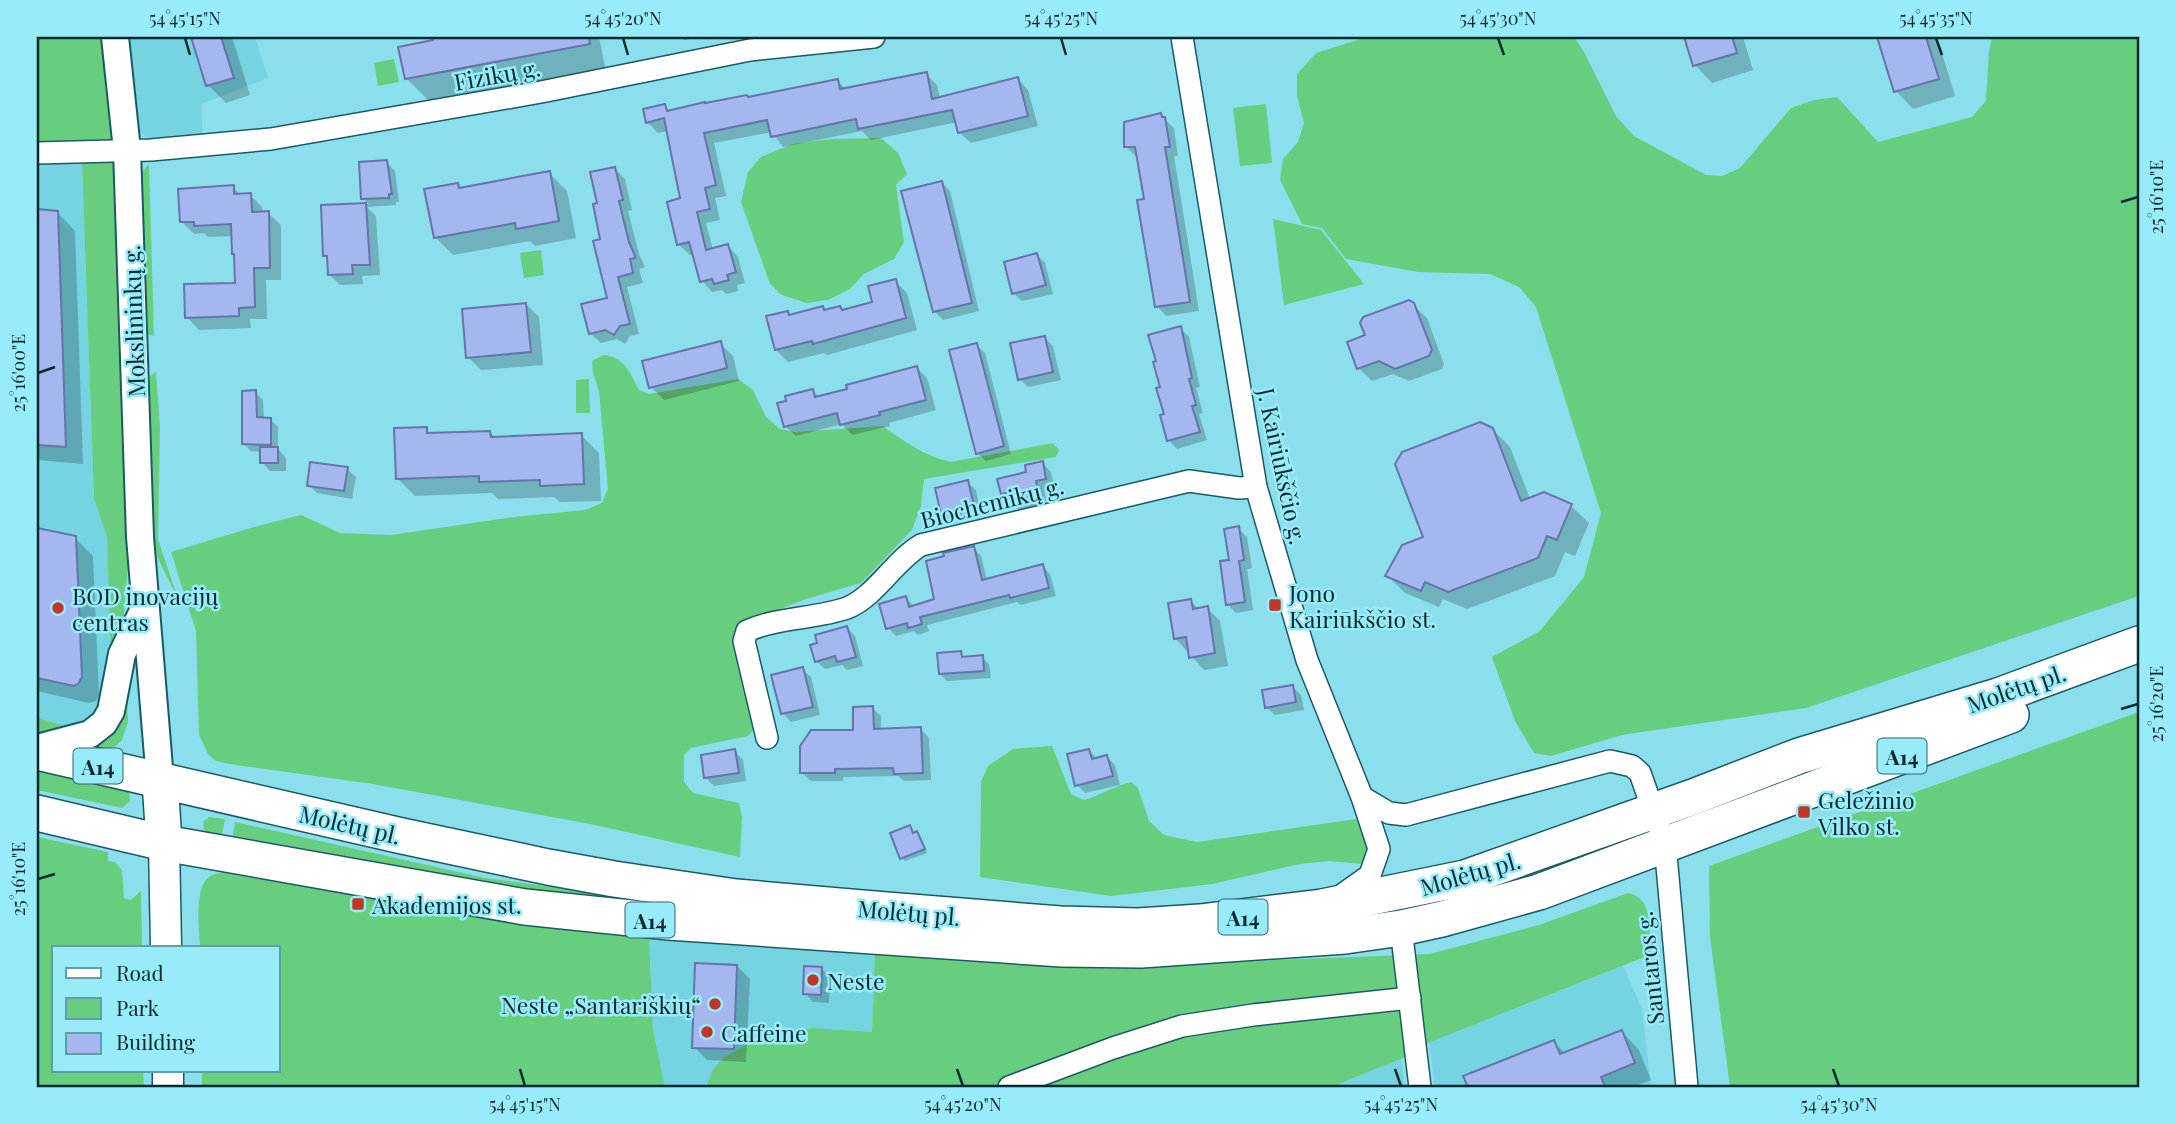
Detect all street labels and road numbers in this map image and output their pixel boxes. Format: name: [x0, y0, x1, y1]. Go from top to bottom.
street label: Fizikų g.: [451, 51, 543, 97]
street label: Mokslininkų g.: [115, 244, 151, 398]
street label: J. Kairiūkščio g.: [1251, 384, 1315, 547]
street label: Biochemikų g.: [917, 469, 1067, 535]
street label: Molėtų pl.: [1962, 657, 2070, 719]
road number: A14: [1878, 738, 1926, 774]
road number: A14: [74, 748, 122, 784]
street label: Molėtų pl.: [296, 797, 404, 851]
street label: Molėtų pl.: [1416, 844, 1524, 902]
street label: Molėtų pl.: [856, 892, 962, 932]
road number: A14: [1218, 900, 1268, 934]
road number: A14: [626, 902, 674, 937]
street label: Santaros g.: [1628, 910, 1670, 1026]

